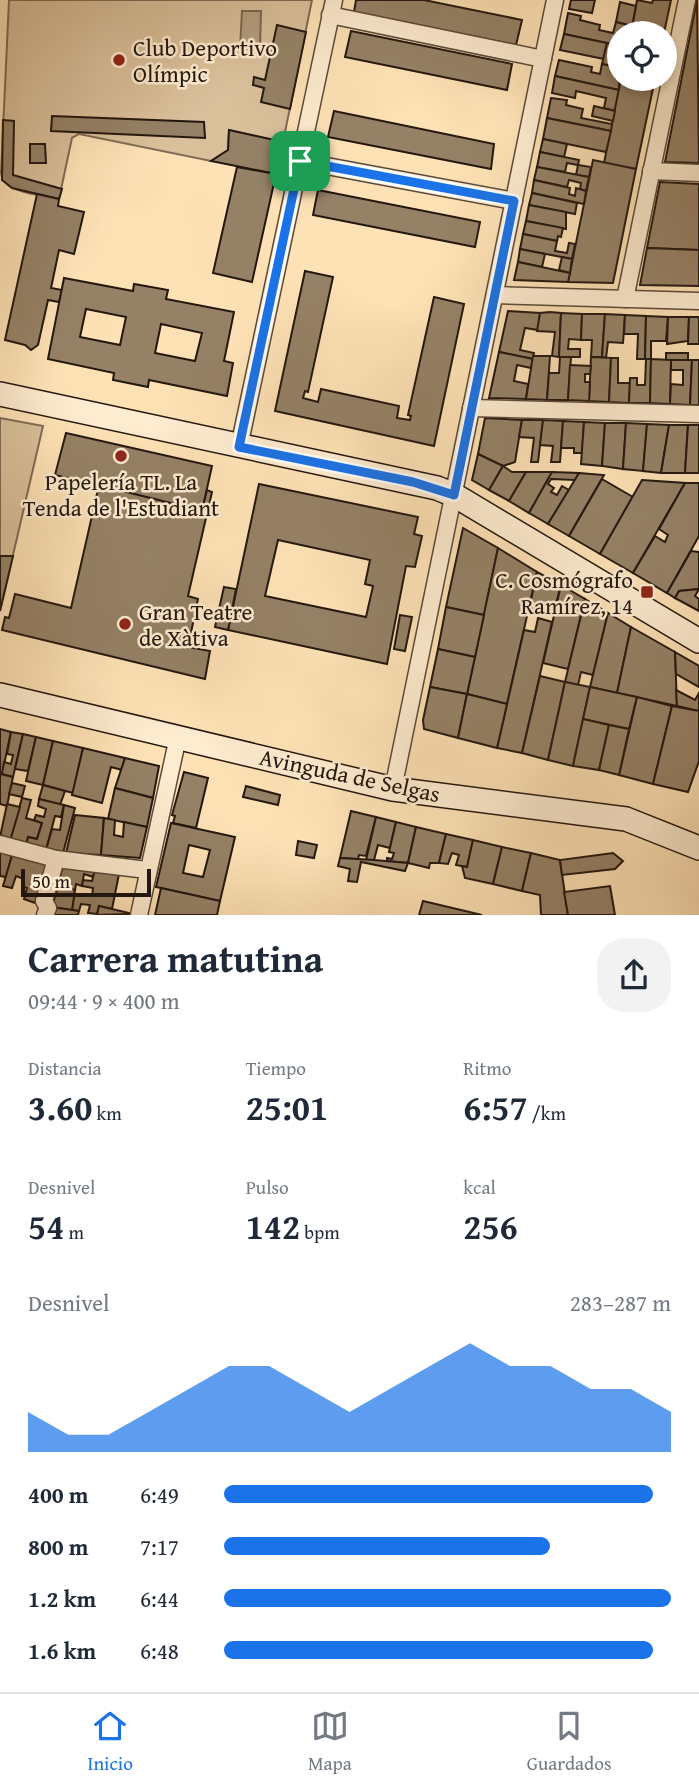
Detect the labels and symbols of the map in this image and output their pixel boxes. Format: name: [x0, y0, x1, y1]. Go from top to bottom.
place label: Club Deportivo Olímpic: [133, 31, 277, 90]
marker: Club Deportivo Olímpic: [111, 52, 127, 68]
pin: [270, 131, 330, 191]
marker: Papelería TL. La Tenda de l'Estudiant: [113, 448, 129, 464]
place label: Papelería TL. La Tenda de l'Estudiant: [23, 465, 219, 524]
place label: C. Cosmógrafo Ramírez, 14: [495, 563, 633, 622]
marker: C. Cosmógrafo Ramírez, 14: [639, 584, 655, 600]
place label: Gran Teatre de Xàtiva: [139, 595, 252, 654]
marker: Gran Teatre de Xàtiva: [117, 616, 133, 632]
street label: Avinguda de Selgas: [257, 740, 443, 810]
scale bar: [21, 866, 150, 898]

